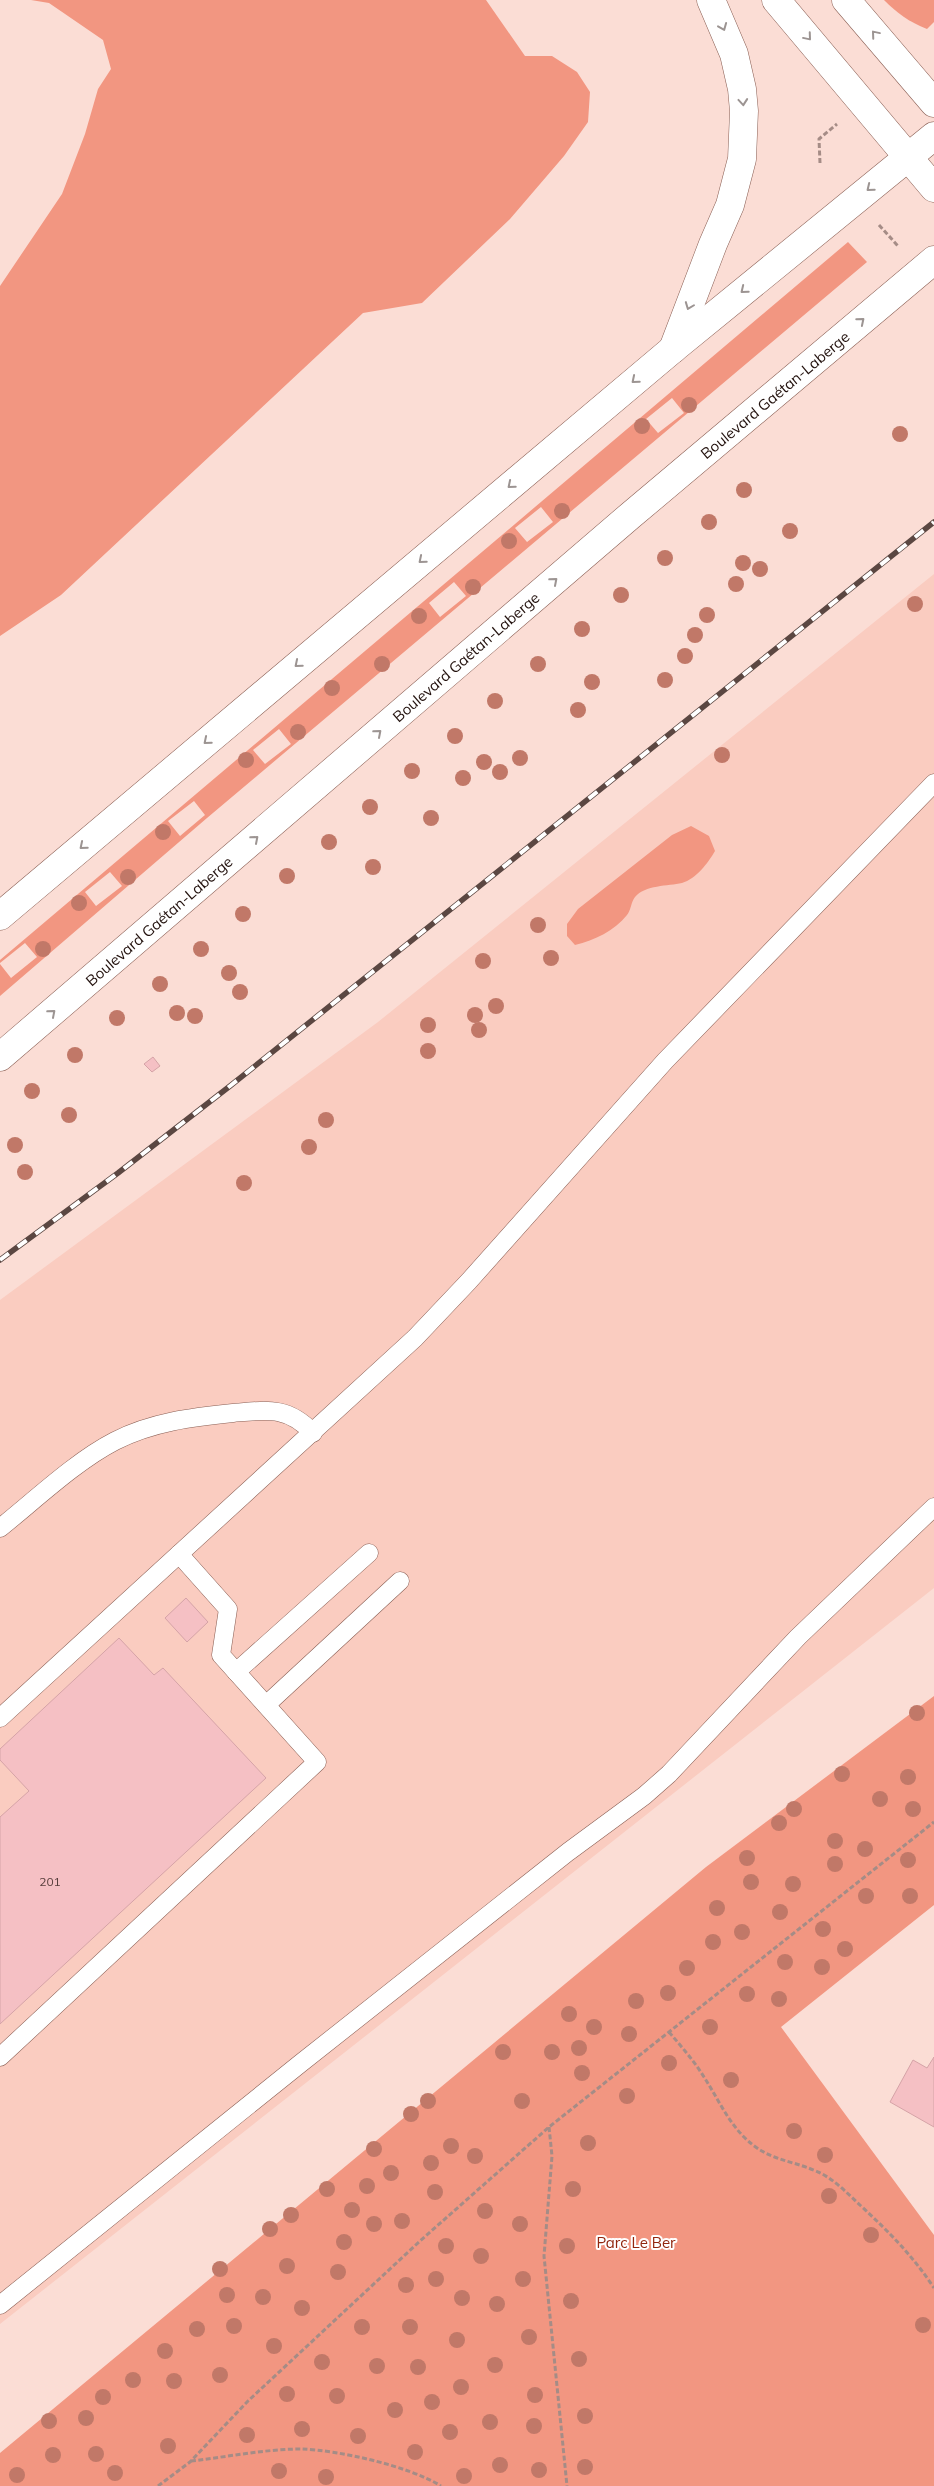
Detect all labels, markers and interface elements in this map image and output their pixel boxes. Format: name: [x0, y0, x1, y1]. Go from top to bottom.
one-way arrow: [716, 22, 727, 31]
one-way arrow: [872, 31, 880, 40]
one-way arrow: [802, 32, 811, 41]
one-way arrow: [737, 98, 748, 106]
one-way arrow: [867, 182, 876, 190]
one-way arrow: [741, 285, 750, 293]
one-way arrow: [685, 301, 695, 310]
one-way arrow: [855, 319, 864, 327]
street label: Boulevard Gaétan-Laberge: [697, 327, 853, 463]
one-way arrow: [632, 375, 641, 384]
one-way arrow: [508, 479, 517, 488]
one-way arrow: [419, 554, 428, 563]
one-way arrow: [549, 578, 558, 587]
street label: Boulevard Gaétan-Laberge: [389, 588, 543, 726]
one-way arrow: [295, 659, 304, 667]
one-way arrow: [372, 730, 381, 738]
one-way arrow: [204, 736, 213, 744]
one-way arrow: [249, 835, 258, 844]
one-way arrow: [80, 841, 89, 849]
street label: Boulevard Gaétan-Laberge: [82, 852, 236, 990]
one-way arrow: [46, 1009, 55, 1018]
house number: 201: [39, 1874, 61, 1889]
park label: Parc Le Ber: [596, 2233, 676, 2252]

